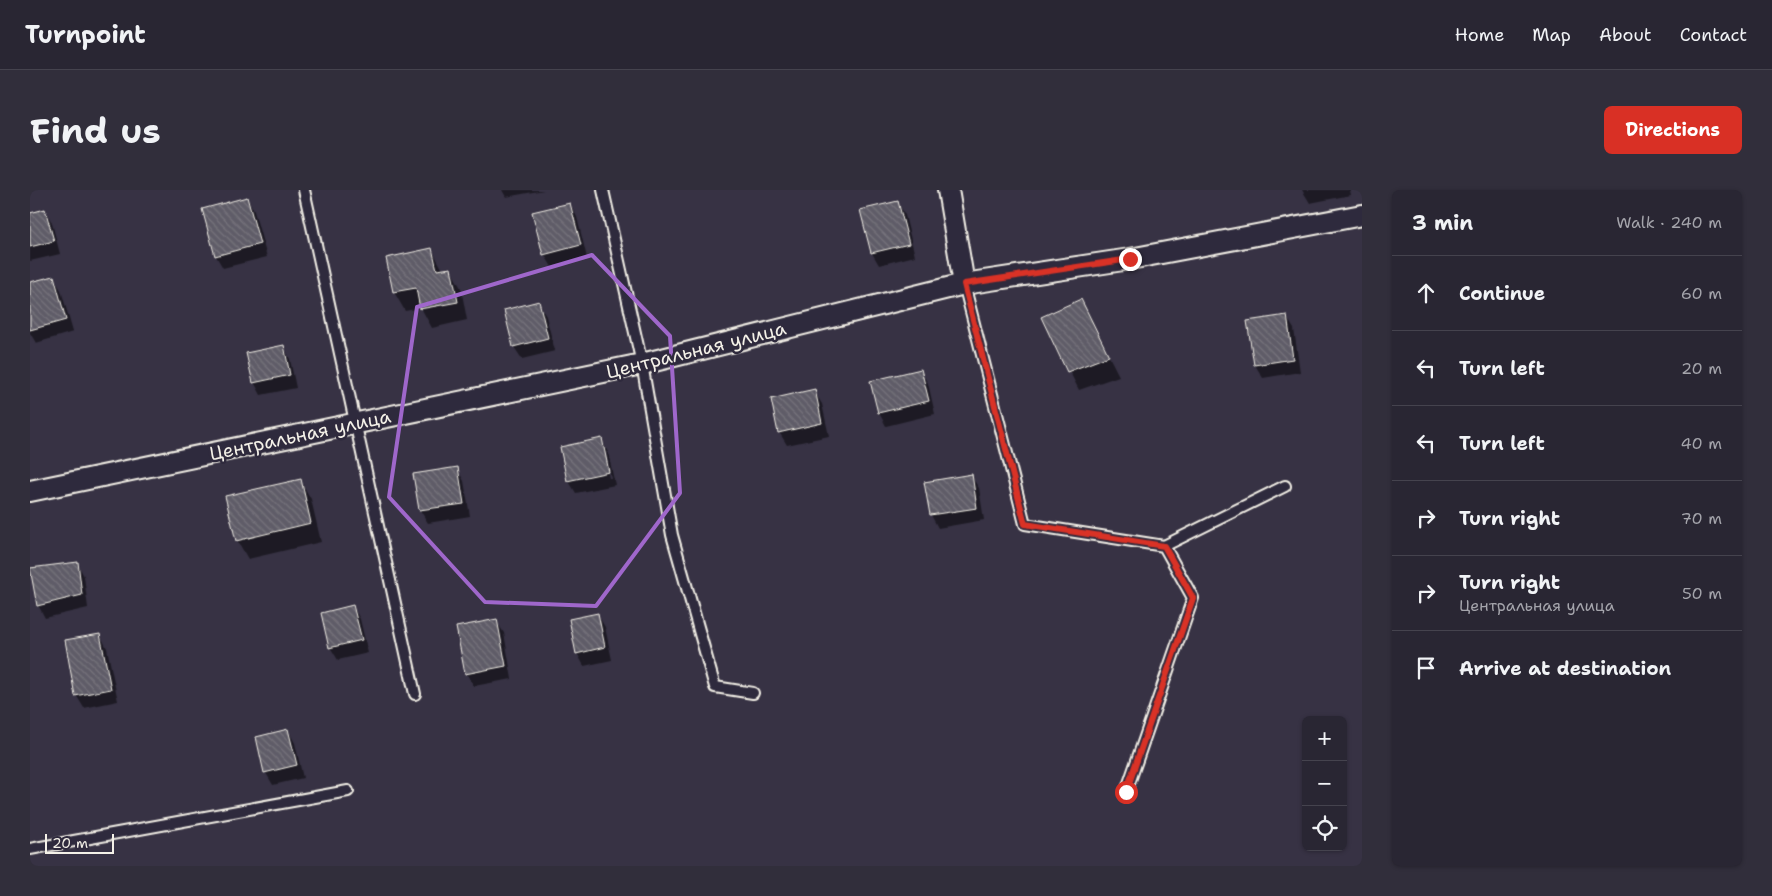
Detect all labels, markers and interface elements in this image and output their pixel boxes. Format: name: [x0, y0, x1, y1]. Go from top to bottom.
text: Turnpoint: [25, 19, 146, 51]
text: Home: [1455, 23, 1504, 47]
text: Map: [1532, 23, 1571, 47]
text: About: [1599, 23, 1652, 47]
text: Contact: [1680, 23, 1747, 47]
button: Directions: [1604, 106, 1742, 154]
text: Find us: [30, 107, 161, 154]
text: 3 min: [1412, 209, 1473, 237]
text: Walk · 240 m: [1616, 212, 1722, 233]
route end: [1119, 248, 1142, 271]
icon: ahead: [1412, 279, 1440, 307]
text: Continue: [1459, 281, 1545, 306]
text: 60 m: [1681, 283, 1722, 304]
street label: Центральная улица: [603, 315, 789, 384]
icon: left: [1412, 354, 1440, 382]
text: Turn left: [1459, 356, 1545, 381]
text: 20 m: [1681, 358, 1722, 379]
street label: Центральная улица: [207, 404, 393, 466]
icon: left: [1412, 429, 1440, 457]
text: Turn left: [1459, 431, 1545, 456]
text: 40 m: [1680, 433, 1722, 454]
icon: right: [1412, 504, 1440, 532]
text: Turn right: [1459, 506, 1560, 531]
text: 70 m: [1681, 508, 1722, 529]
text: Turn right: [1459, 570, 1560, 595]
icon: right: [1412, 579, 1440, 607]
text: 50 m: [1682, 583, 1722, 604]
text: Центральная улица: [1459, 595, 1615, 616]
icon: arrive: [1412, 654, 1440, 682]
text: Arrive at destination: [1459, 656, 1671, 681]
map controls: [1302, 716, 1347, 851]
button: +: [1302, 716, 1347, 761]
button: −: [1302, 761, 1347, 806]
route start: [1115, 781, 1138, 804]
button: locate: [1302, 806, 1347, 851]
scale bar: [45, 831, 114, 854]
text: 20 m: [52, 834, 88, 852]

